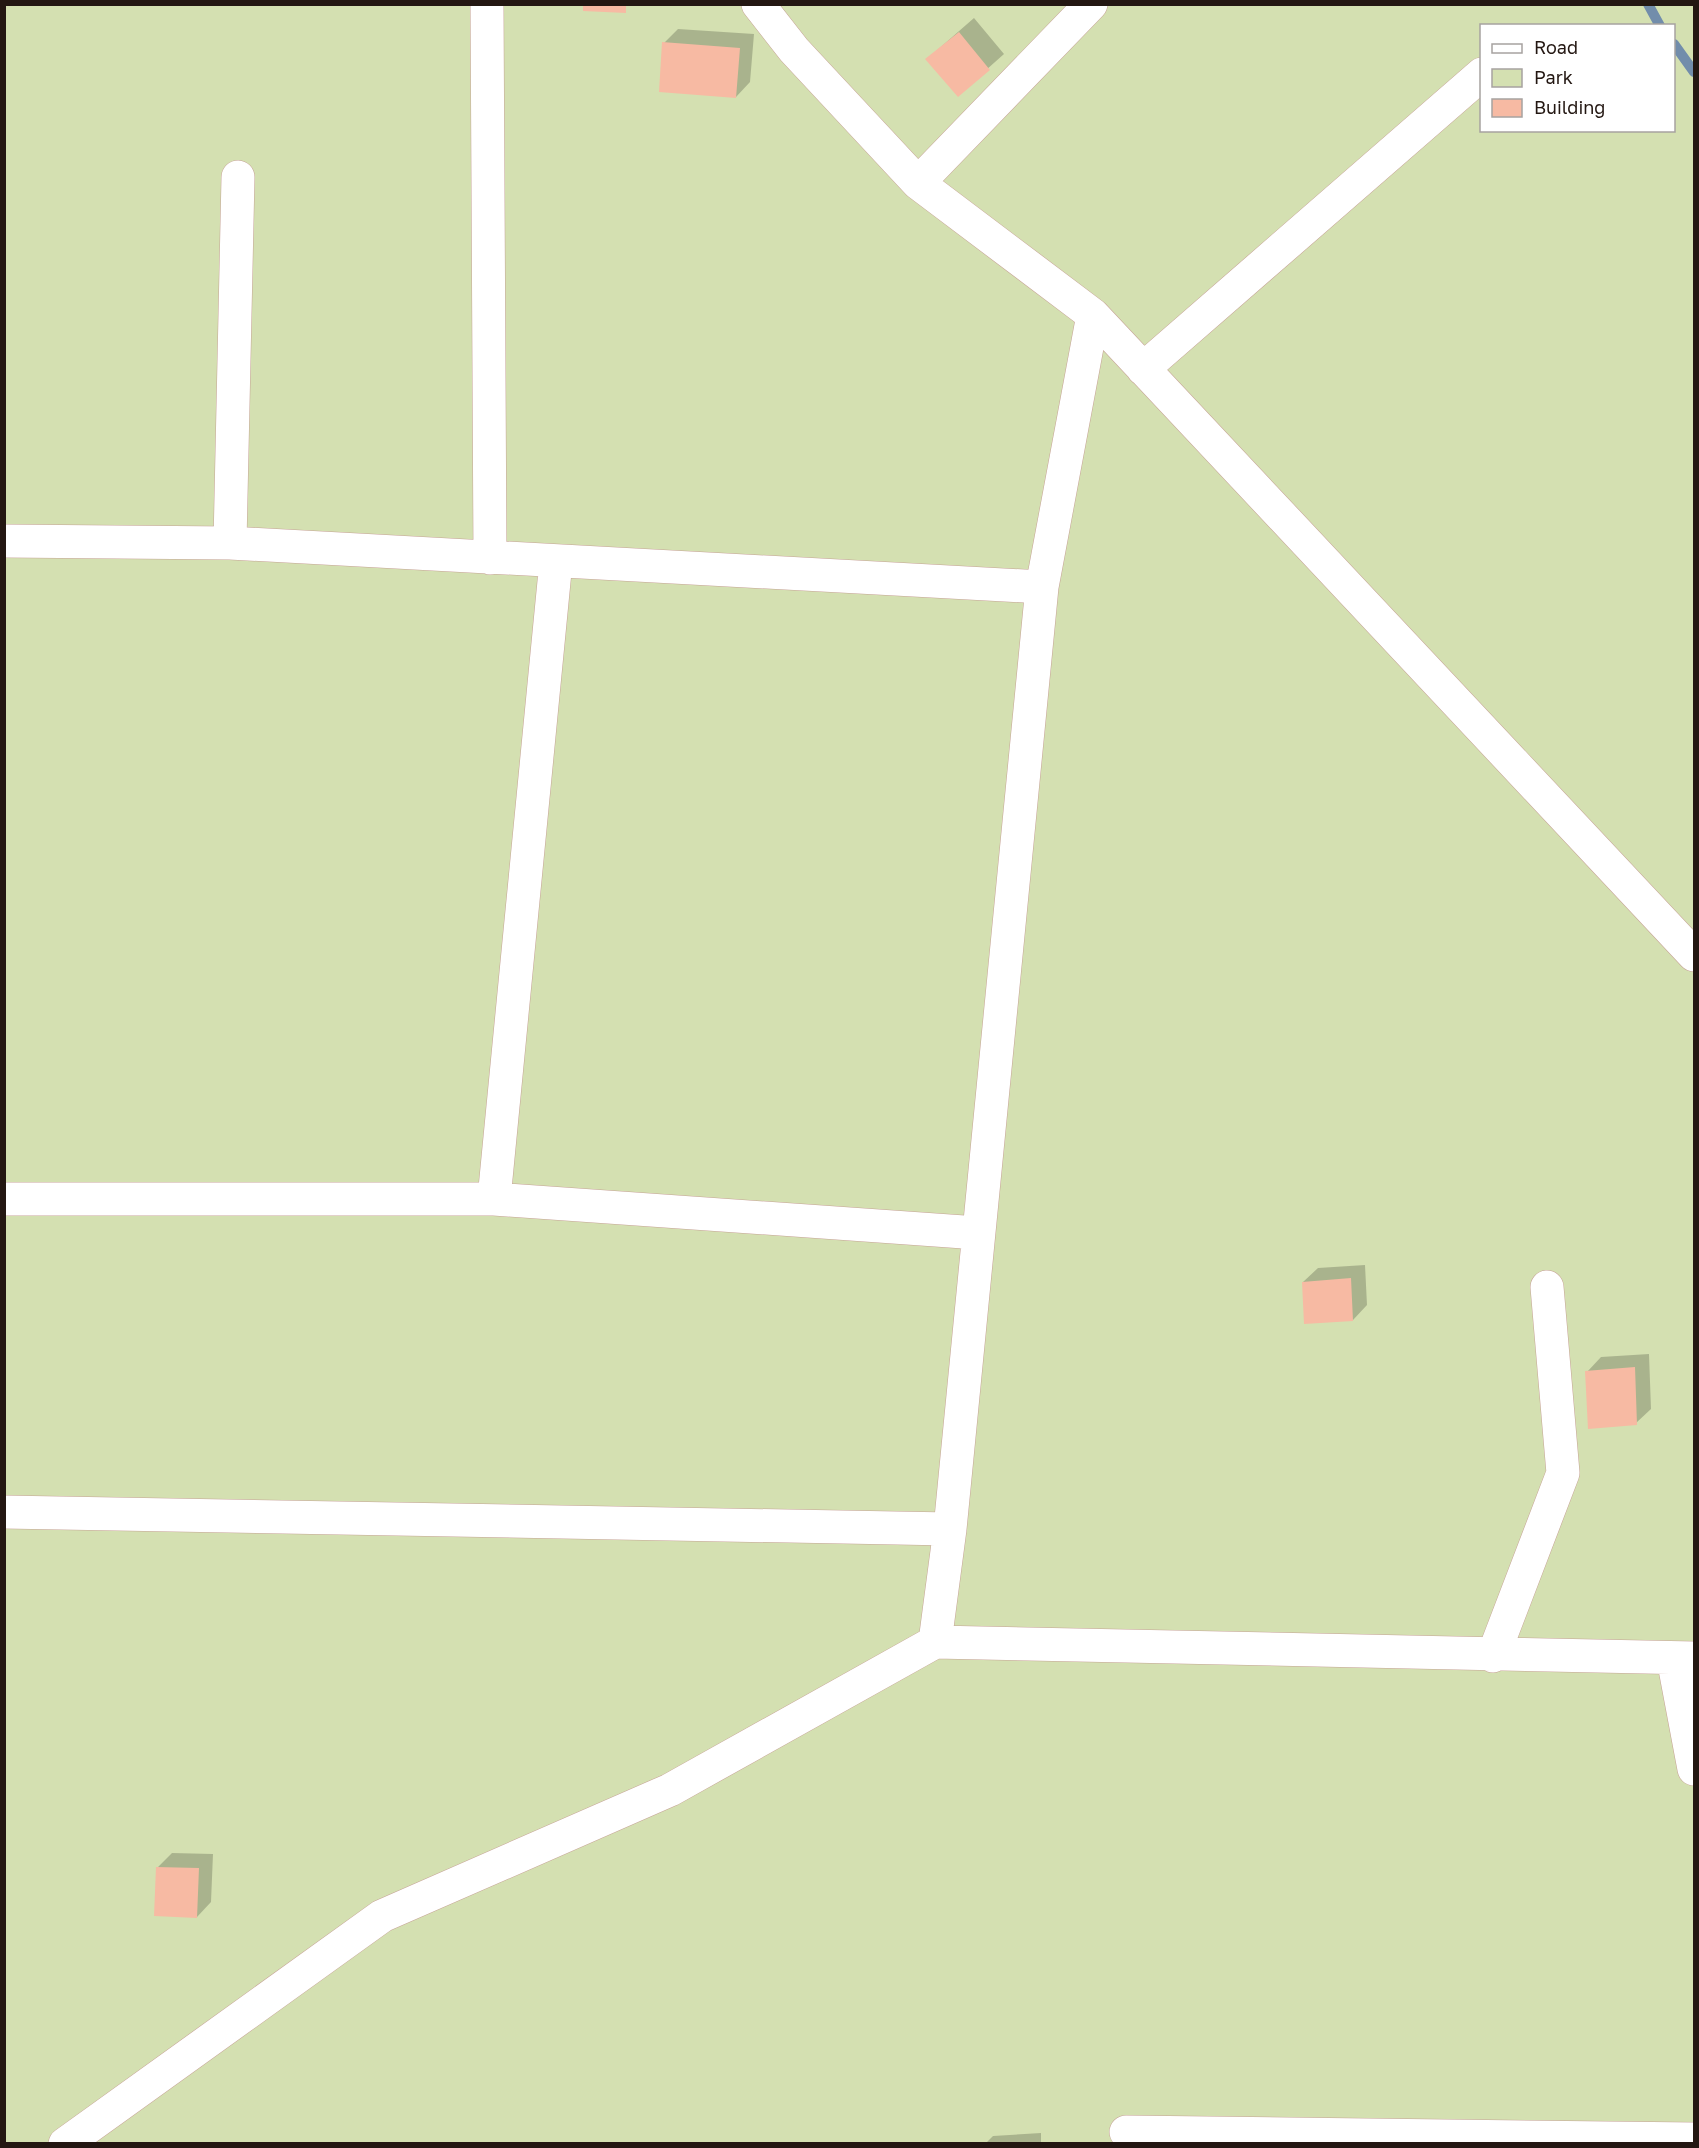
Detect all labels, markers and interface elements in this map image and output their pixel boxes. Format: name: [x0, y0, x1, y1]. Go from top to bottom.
legend: [1480, 24, 1675, 132]
text: Road: [1534, 36, 1578, 58]
text: Park: [1534, 66, 1573, 88]
text: Building: [1534, 96, 1605, 118]

